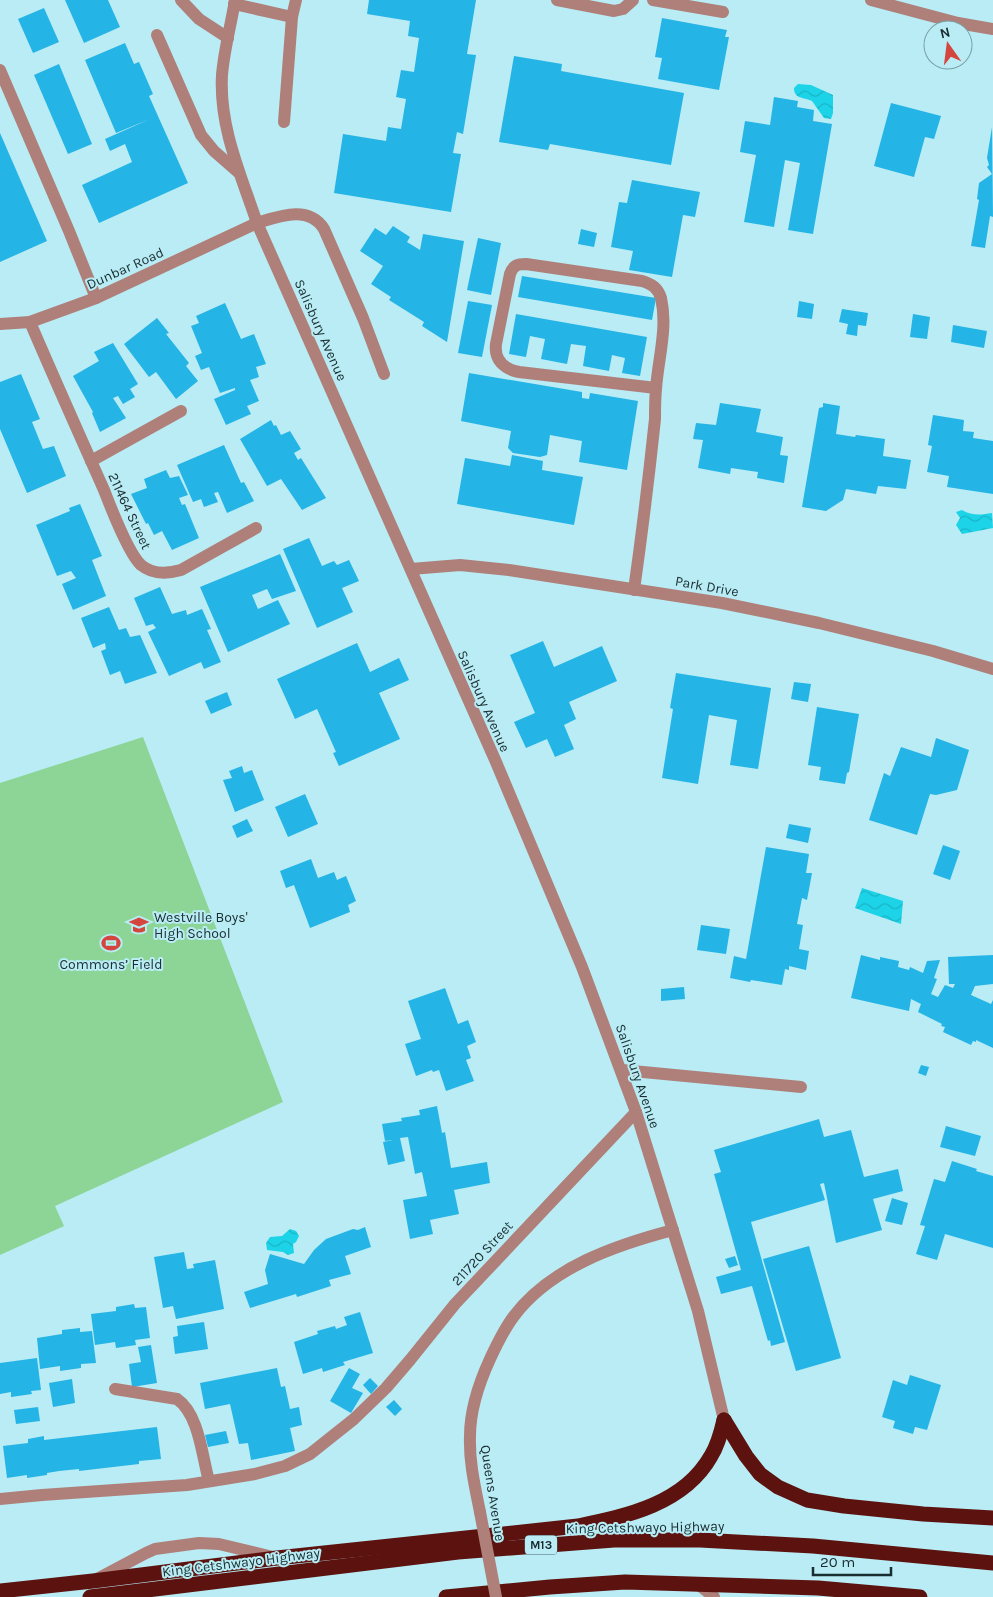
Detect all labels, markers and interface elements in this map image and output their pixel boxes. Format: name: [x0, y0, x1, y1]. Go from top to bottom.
north arrow: [923, 20, 973, 70]
text: N: [938, 23, 952, 42]
street label: Dunbar Road: [84, 244, 166, 293]
street label: Salisbury Avenue: [291, 277, 351, 384]
street label: 211464 Street: [104, 470, 155, 552]
street label: Park Drive: [674, 573, 740, 600]
street label: Salisbury Avenue: [454, 648, 514, 755]
place label: Westville Boys' High School: [154, 909, 248, 942]
school or university icon: Westville Boys' High School: [128, 914, 150, 936]
sports icon: Commons’ Field: [100, 932, 122, 954]
place label: Commons’ Field: [59, 956, 163, 973]
street label: Salisbury Avenue: [612, 1022, 663, 1131]
street label: 211720 Street: [448, 1218, 517, 1289]
street label: Queens Avenue: [477, 1444, 509, 1542]
street label: King Cetshwayo Highway: [565, 1518, 725, 1537]
road number: M13: [525, 1536, 557, 1554]
street label: King Cetshwayo Highway: [161, 1544, 321, 1581]
scale bar: [813, 1544, 890, 1576]
text: 20 m: [820, 1553, 855, 1571]

